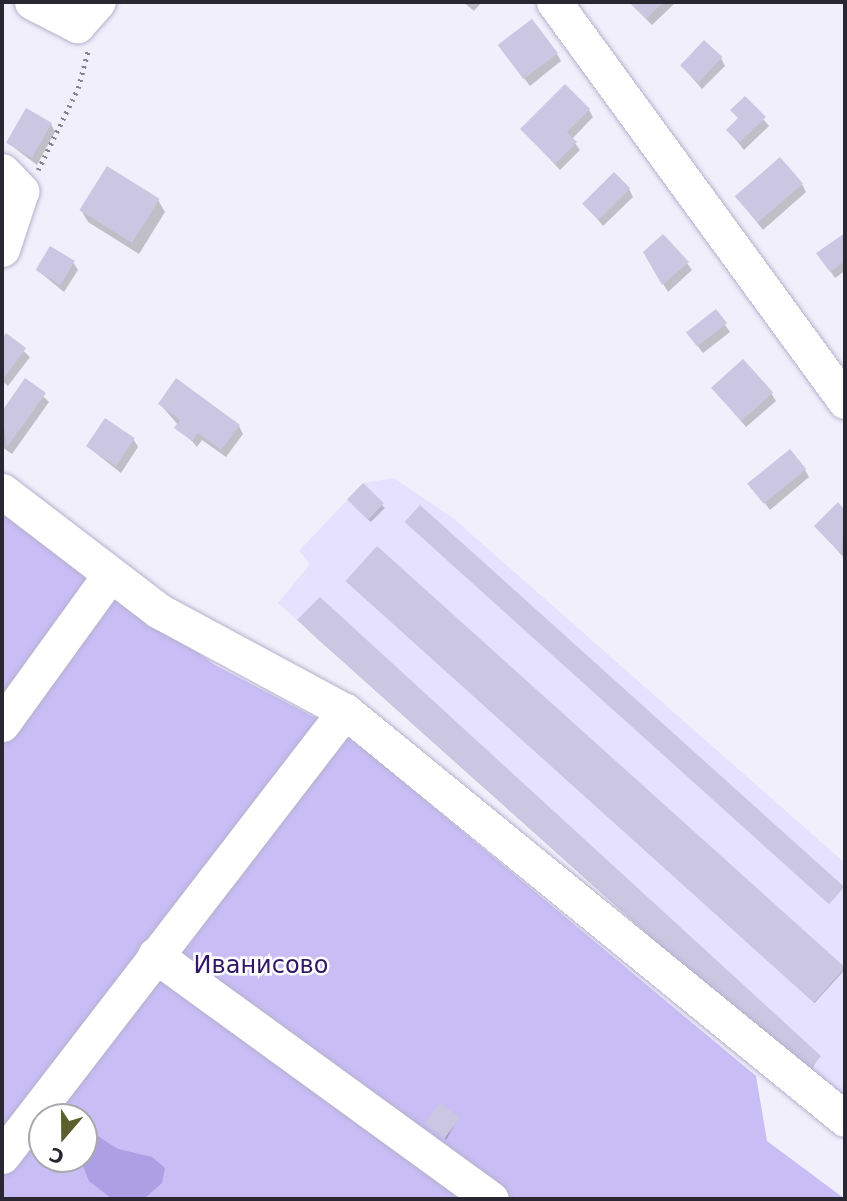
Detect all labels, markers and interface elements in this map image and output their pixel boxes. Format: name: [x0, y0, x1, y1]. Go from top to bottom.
park label: Иванисово: [194, 952, 328, 980]
north arrow: [28, 1103, 98, 1173]
text: С: [46, 1143, 67, 1169]

